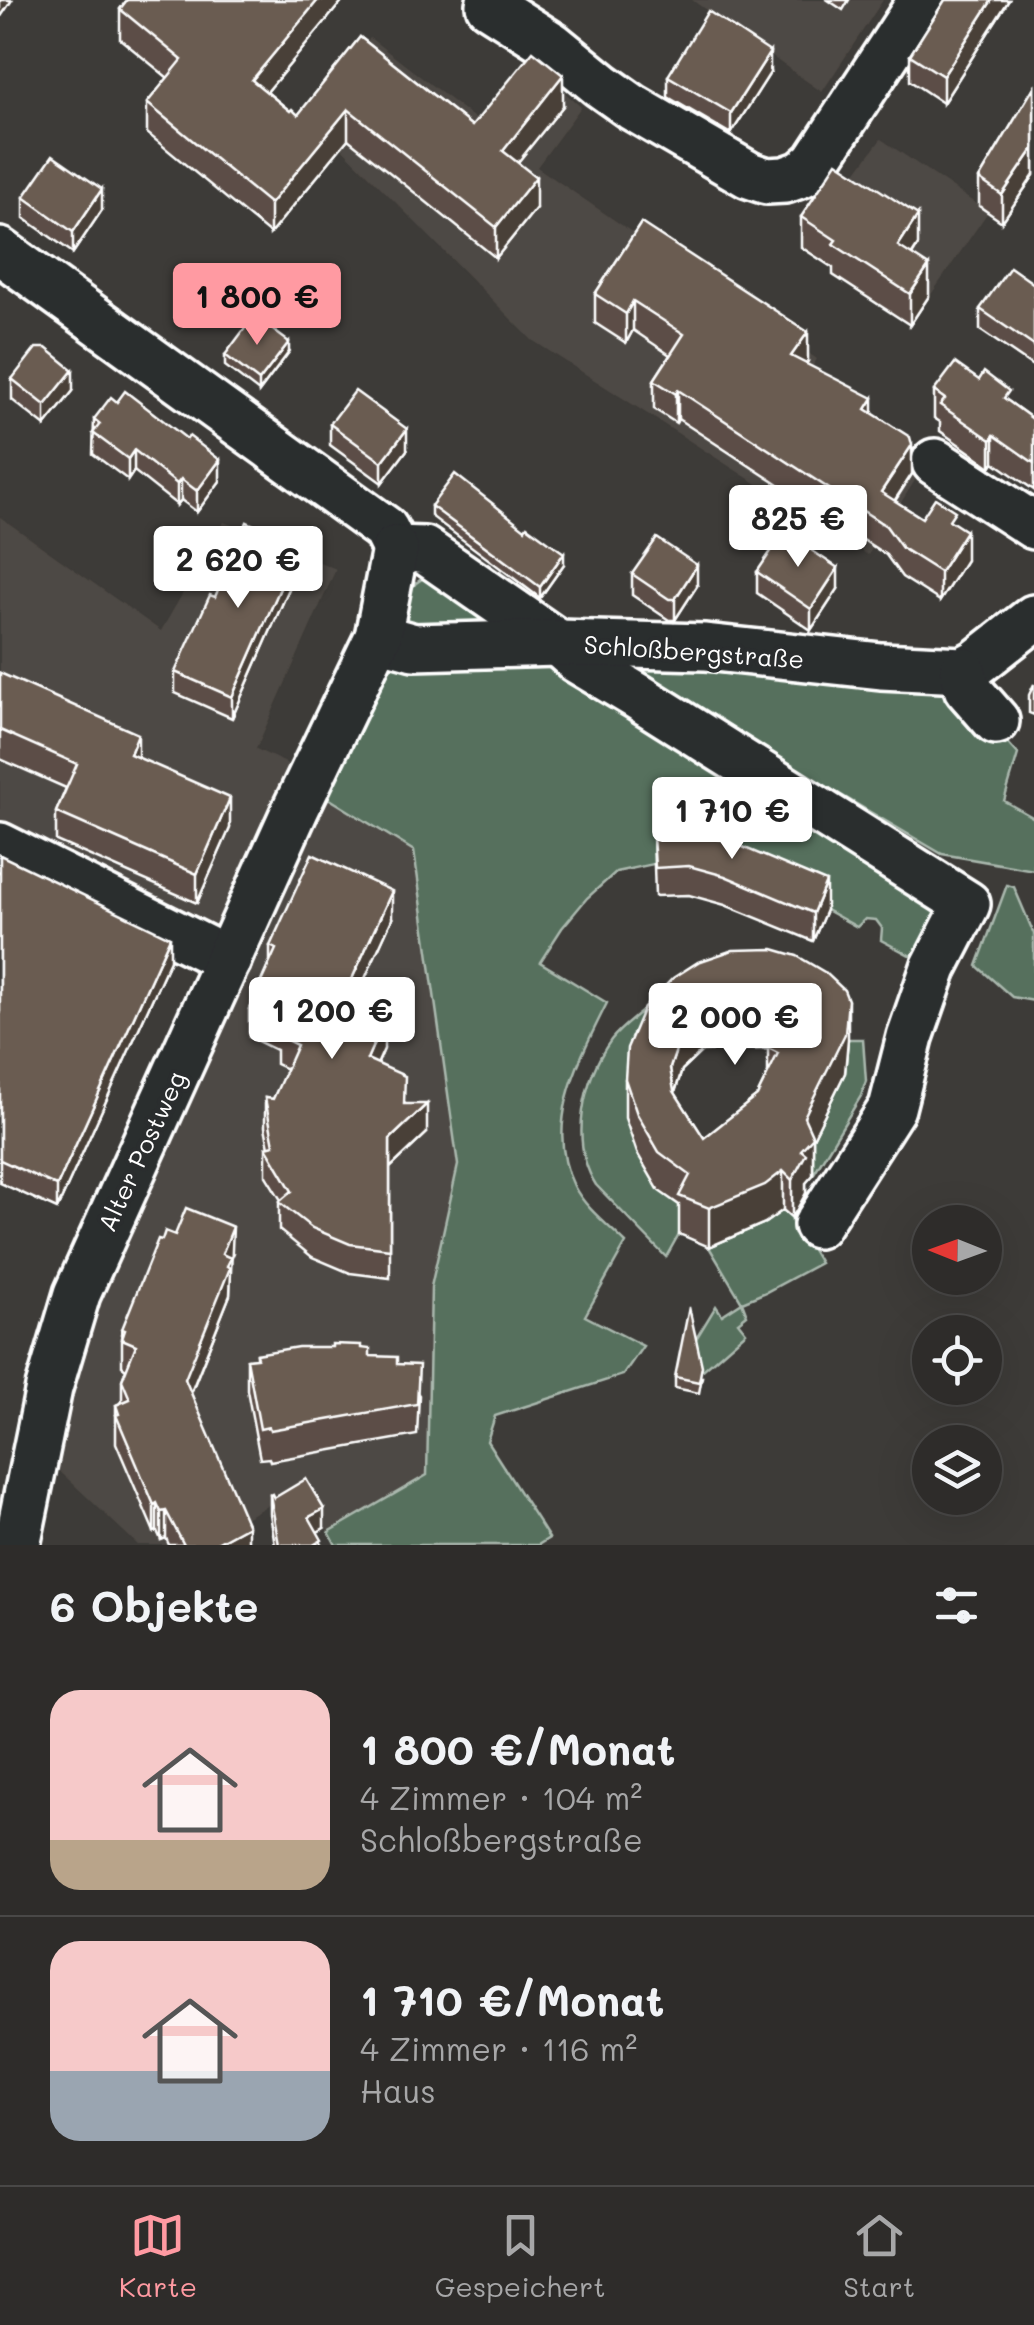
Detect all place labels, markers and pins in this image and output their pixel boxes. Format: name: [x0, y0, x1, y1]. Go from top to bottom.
pin: 1 800 €: [165, 263, 349, 348]
pin: 825 €: [728, 485, 868, 570]
pin: 2 620 €: [146, 526, 330, 611]
pin: 1 710 €: [640, 777, 824, 862]
pin: 1 200 €: [240, 977, 424, 1062]
pin: 2 000 €: [643, 983, 827, 1068]

